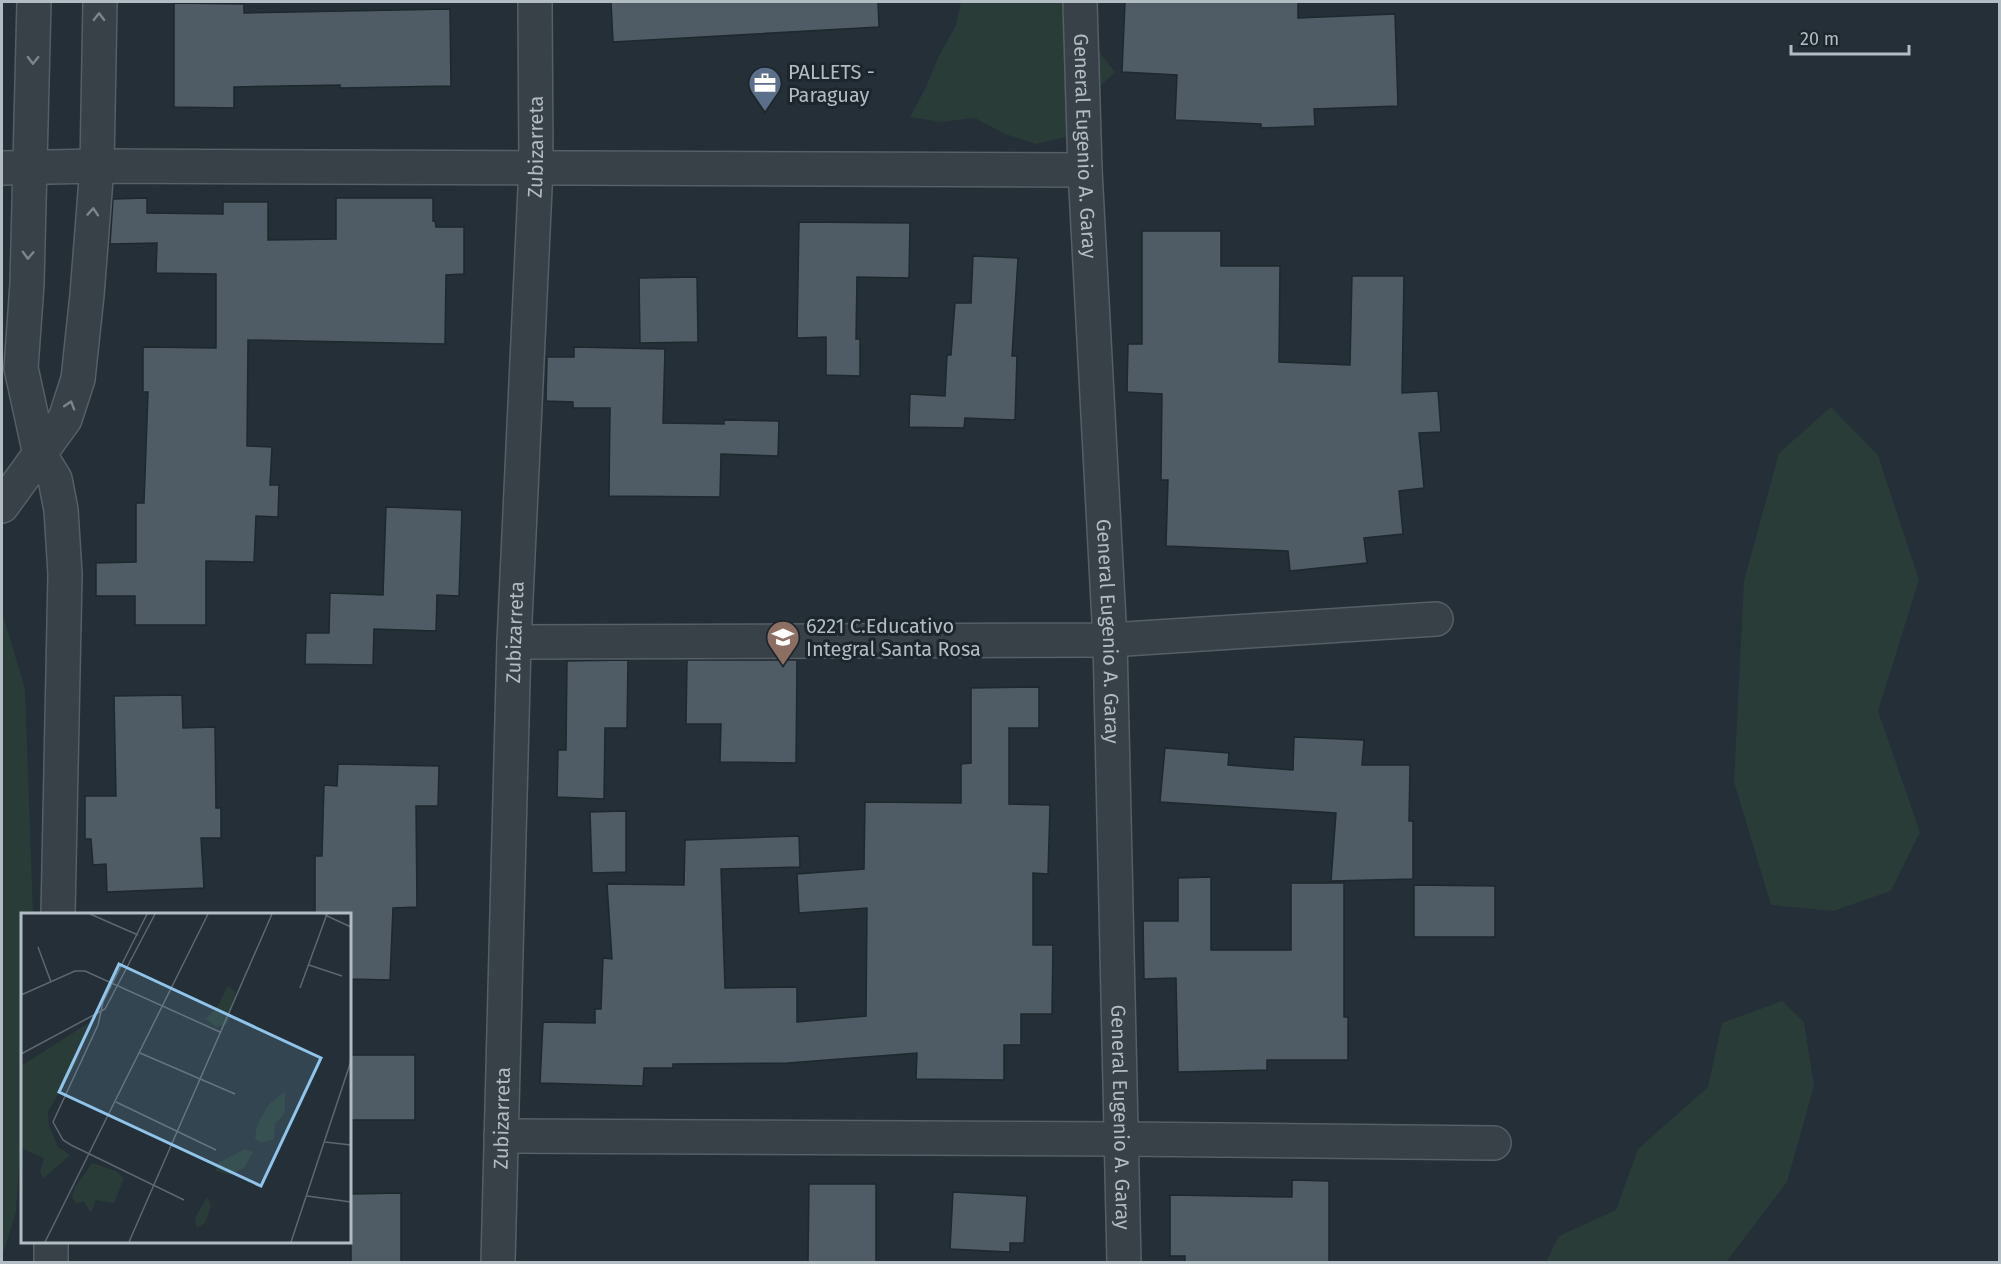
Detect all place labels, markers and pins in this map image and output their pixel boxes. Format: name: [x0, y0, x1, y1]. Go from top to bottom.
place label: PALLETS - Paraguay: [788, 60, 875, 107]
office icon: PALLETS - Paraguay: [747, 65, 783, 112]
place label: 6221 C.Educativo Integral Santa Rosa: [806, 614, 981, 661]
school or university icon: 6221 C.Educativo Integral Santa Rosa: [765, 619, 801, 666]

